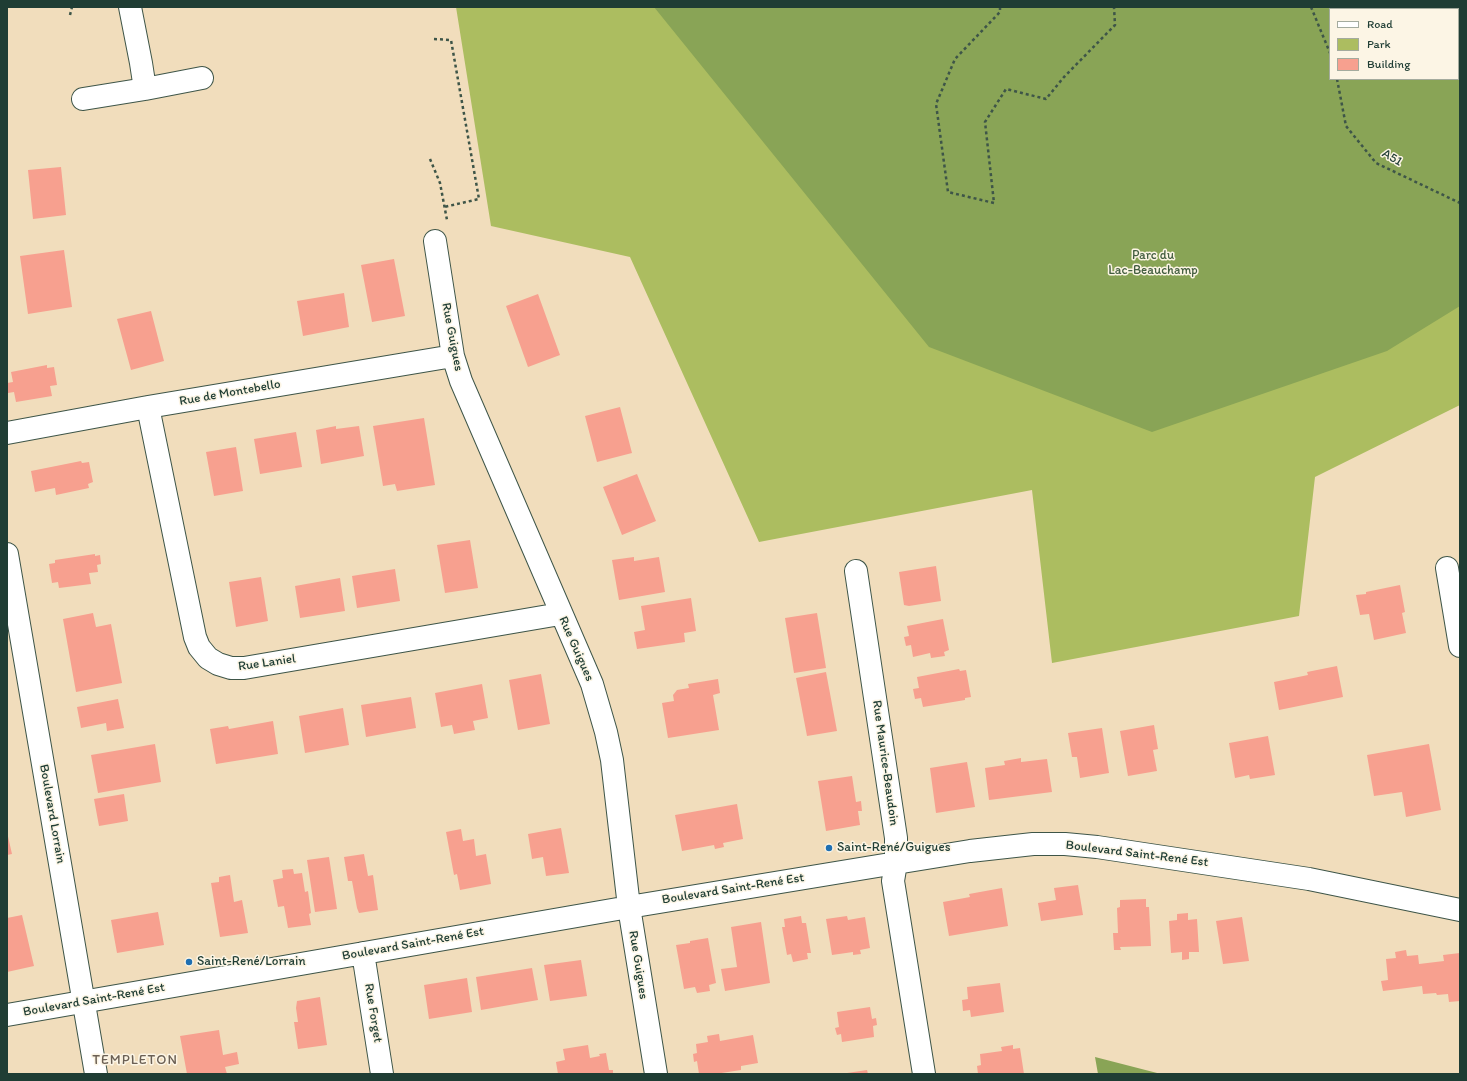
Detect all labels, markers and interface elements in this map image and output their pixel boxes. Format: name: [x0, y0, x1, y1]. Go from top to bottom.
legend: [1329, 8, 1459, 80]
text: Road: [1367, 17, 1393, 31]
text: Park: [1367, 37, 1391, 51]
text: Building: [1367, 57, 1410, 71]
street label: A51: [1379, 146, 1405, 170]
park label: Parc du Lac-Beauchamp: [1108, 248, 1198, 279]
street label: Rue Guigues: [438, 301, 466, 373]
street label: Rue de Montebello: [178, 376, 282, 410]
street label: Rue Guigues: [555, 614, 597, 684]
street label: Rue Laniel: [237, 651, 297, 675]
street label: Rue Maurice-Beaudoin: [868, 699, 902, 827]
street label: Boulevard Lorrain: [36, 763, 68, 865]
street label: Boulevard Saint-René Est: [1065, 838, 1209, 870]
place label: Saint-René/Guigues: [837, 840, 951, 856]
marker: Saint-René/Guigues: [824, 843, 834, 853]
street label: Boulevard Saint-René Est: [661, 870, 805, 908]
street label: Boulevard Saint-René Est: [341, 924, 485, 964]
street label: Rue Guigues: [625, 929, 651, 1001]
place label: Saint-René/Lorrain: [197, 954, 306, 970]
marker: Saint-René/Lorrain: [184, 957, 194, 967]
street label: Boulevard Saint-René Est: [22, 980, 166, 1020]
street label: Rue Forget: [361, 982, 385, 1044]
district label: TEMPLETON: [92, 1052, 178, 1068]

